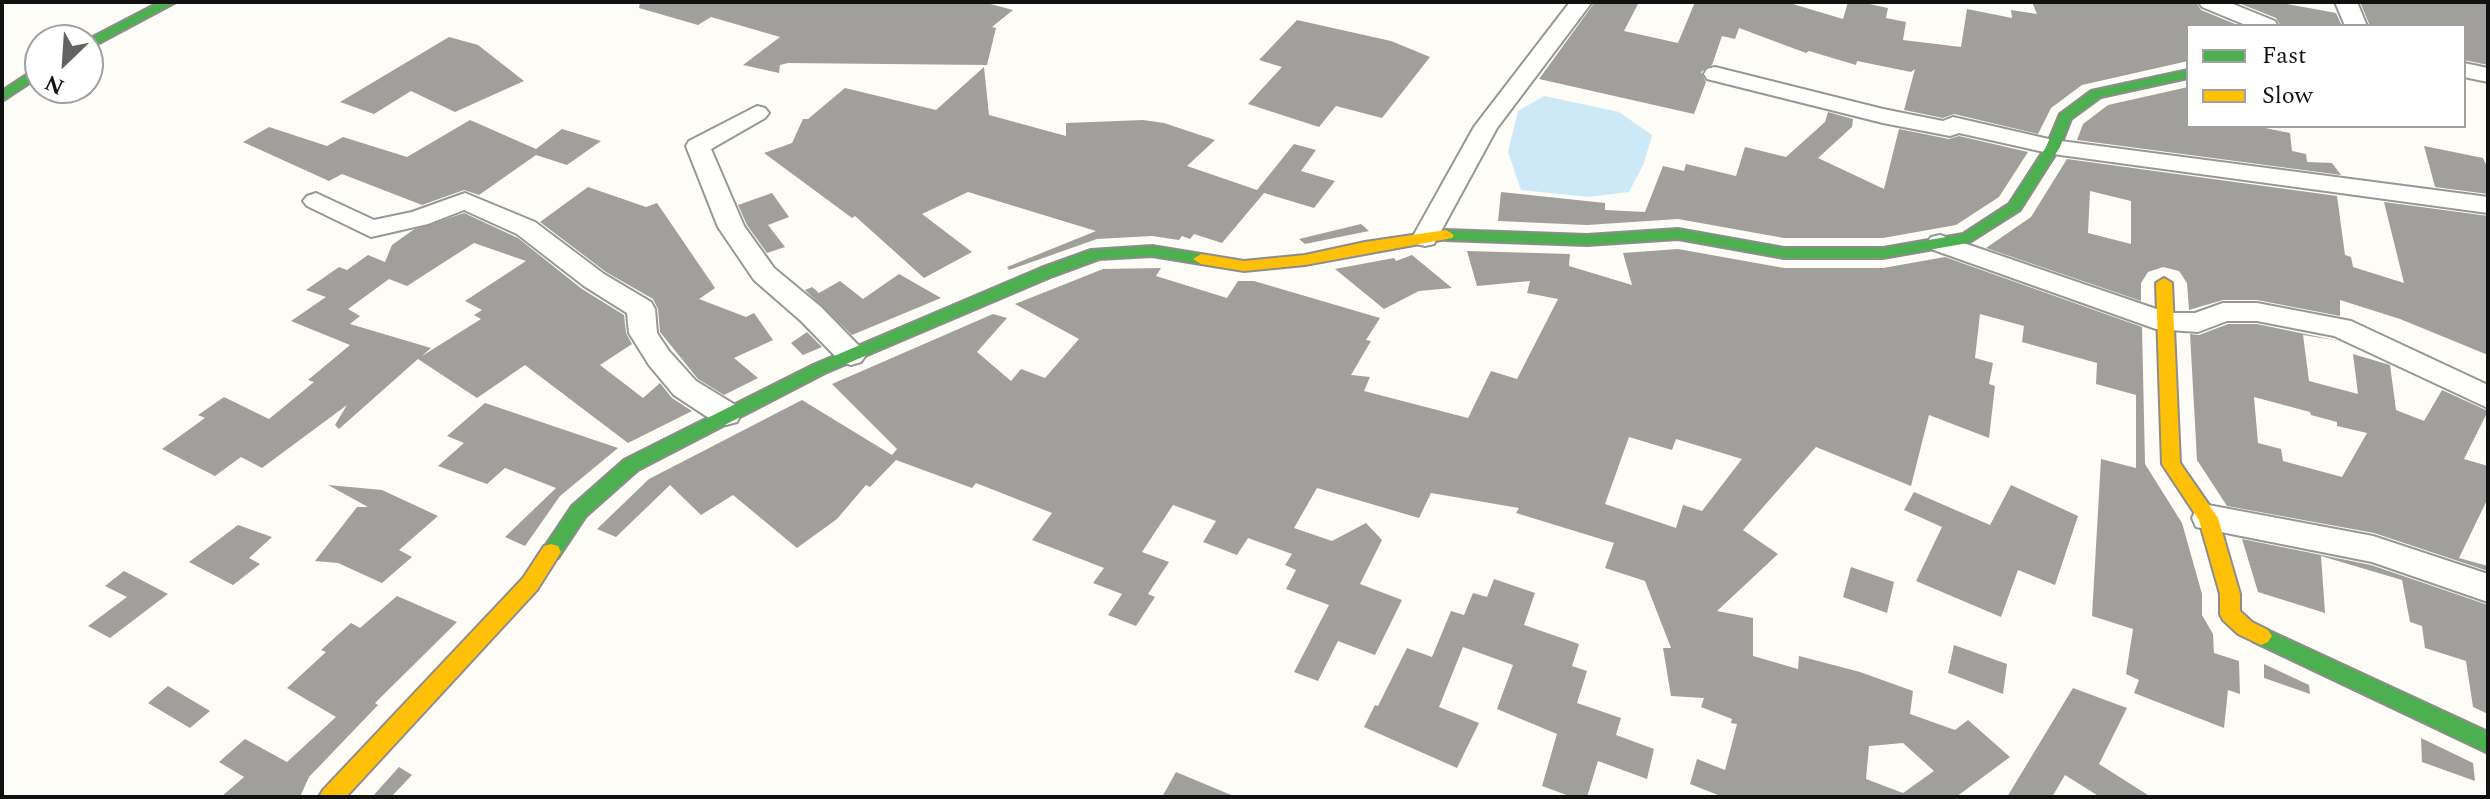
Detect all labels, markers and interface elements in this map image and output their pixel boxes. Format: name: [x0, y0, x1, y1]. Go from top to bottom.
north arrow: [24, 24, 104, 104]
legend: [2186, 24, 2466, 128]
text: Fast: [2262, 38, 2307, 74]
text: N: [39, 66, 70, 103]
text: Slow: [2262, 78, 2313, 114]

